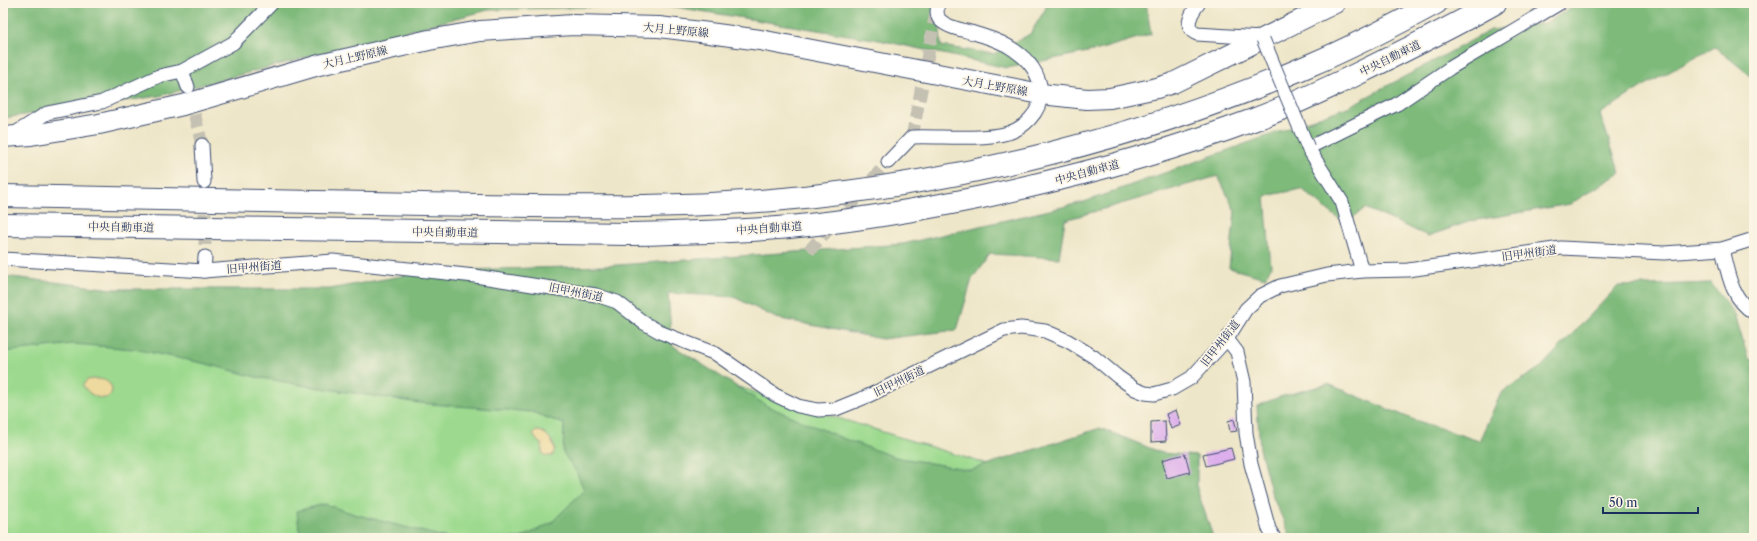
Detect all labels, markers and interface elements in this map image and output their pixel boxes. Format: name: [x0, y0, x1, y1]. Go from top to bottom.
street label: 大月上野原線: [643, 20, 709, 40]
street label: 中央自動車道: [1357, 37, 1423, 79]
street label: 大月上野原線: [321, 43, 389, 71]
street label: 大月上野原線: [961, 73, 1029, 99]
street label: 中央自動車道: [1053, 157, 1121, 187]
street label: 中央自動車道: [88, 219, 154, 235]
street label: 中央自動車道: [736, 219, 802, 237]
street label: 中央自動車道: [412, 224, 478, 240]
street label: 旧甲州街道: [1501, 242, 1557, 264]
street label: 旧甲州街道: [226, 258, 282, 276]
street label: 旧甲州街道: [548, 280, 604, 304]
street label: 旧甲州街道: [1198, 317, 1242, 369]
street label: 旧甲州街道: [871, 363, 927, 399]
scale bar: [1603, 489, 1698, 515]
text: 50 m: [1609, 495, 1638, 510]

